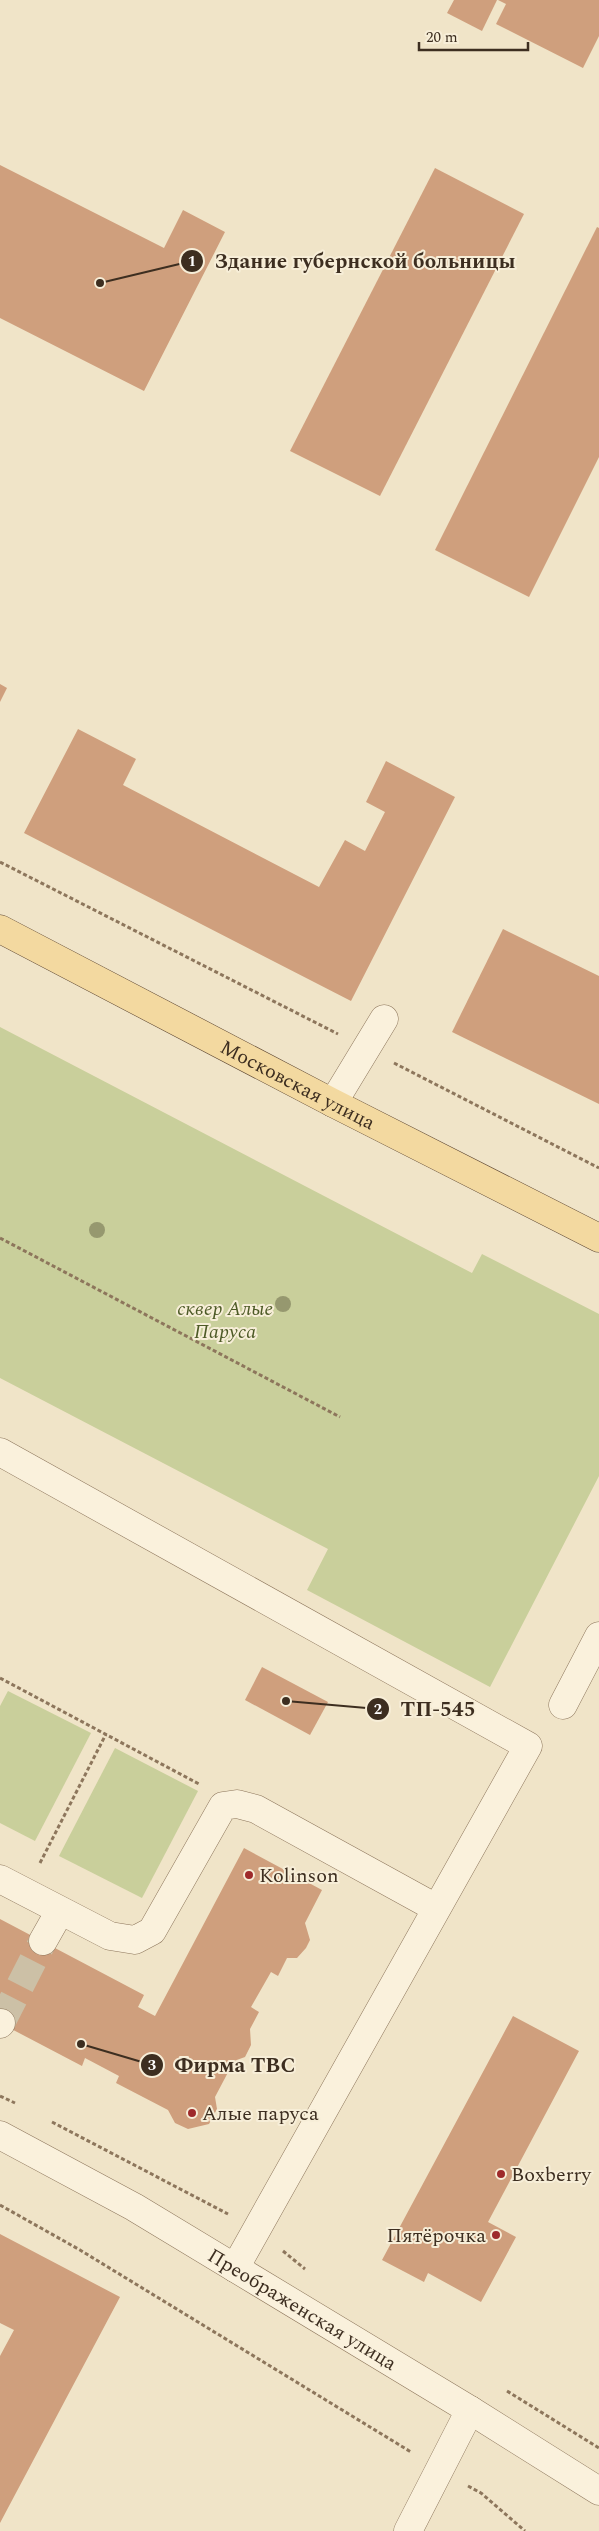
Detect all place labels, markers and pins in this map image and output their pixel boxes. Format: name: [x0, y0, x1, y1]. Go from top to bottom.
callout: Здание губернской больницы: [179, 243, 525, 279]
callout: ТП-545: [365, 1691, 485, 1727]
place label: Kolinson: [259, 1861, 339, 1891]
marker: Kolinson: [243, 1869, 255, 1881]
callout: Фирма ТВС: [140, 2047, 306, 2083]
place label: Алые паруса: [202, 2099, 319, 2129]
marker: Алые паруса: [186, 2107, 198, 2119]
place label: Boxberry: [511, 2160, 593, 2190]
marker: Boxberry: [495, 2168, 507, 2180]
place label: Пятёрочка: [386, 2221, 486, 2251]
marker: Пятёрочка: [490, 2229, 502, 2241]

